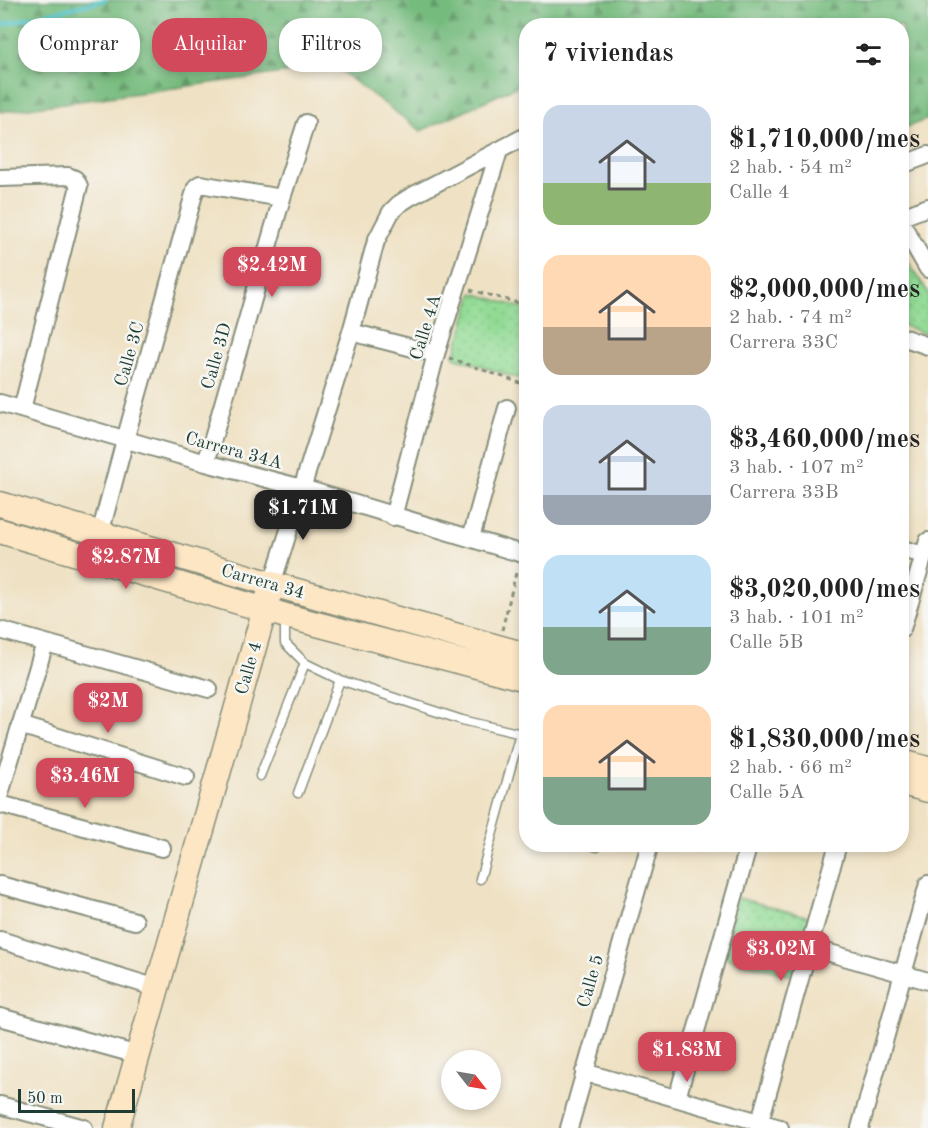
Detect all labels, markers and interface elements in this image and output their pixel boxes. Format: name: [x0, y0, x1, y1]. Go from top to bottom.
chip: Comprar: [18, 18, 140, 72]
chip: Alquilar: [152, 18, 267, 72]
chip: Filtros: [279, 18, 382, 72]
icon: filters: [852, 38, 885, 71]
text: 7 viviendas: [543, 41, 673, 67]
text: $1,710,000/mes: [729, 127, 920, 153]
icon: home: [591, 129, 663, 201]
text: 2 hab. · 54 m²: [729, 158, 852, 178]
text: Calle 4: [729, 183, 789, 203]
pin: $2.42M: [223, 247, 321, 298]
text: $2.42M: [237, 256, 307, 276]
text: $2,000,000/mes: [729, 277, 920, 303]
icon: home: [591, 279, 663, 351]
street label: Calle 4A: [407, 292, 445, 363]
text: 2 hab. · 74 m²: [729, 308, 852, 328]
street label: Calle 3C: [112, 320, 148, 389]
street label: Calle 3D: [199, 321, 235, 392]
text: Carrera 33C: [729, 333, 838, 353]
text: $3,460,000/mes: [729, 427, 920, 453]
street label: Carrera 34A: [183, 429, 285, 473]
icon: home: [591, 429, 663, 501]
text: 3 hab. · 107 m²: [729, 458, 863, 478]
text: Carrera 33B: [729, 483, 839, 503]
pin: $1.71M: [254, 490, 352, 541]
text: $1.71M: [268, 499, 338, 519]
pin: $2.87M: [77, 539, 175, 590]
text: $2.87M: [91, 548, 161, 568]
street label: Carrera 34: [219, 561, 307, 602]
text: $3,020,000/mes: [729, 577, 920, 603]
icon: home: [591, 579, 663, 651]
text: 3 hab. · 101 m²: [729, 608, 863, 628]
text: Calle 5B: [729, 633, 803, 653]
street label: Calle 4: [233, 640, 265, 697]
pin: $2M: [79, 683, 137, 734]
text: $2M: [88, 692, 129, 712]
text: $1,830,000/mes: [729, 727, 920, 753]
icon: home: [591, 729, 663, 801]
pin: $3.46M: [36, 758, 134, 809]
text: 2 hab. · 66 m²: [729, 758, 852, 778]
text: $3.46M: [50, 767, 120, 787]
text: Calle 5A: [729, 783, 805, 803]
pin: $3.02M: [732, 931, 830, 982]
text: $3.02M: [746, 940, 816, 960]
street label: Calle 5: [575, 953, 607, 1010]
pin: $1.83M: [638, 1032, 736, 1083]
text: $1.83M: [652, 1041, 722, 1061]
north arrow: [441, 1050, 501, 1110]
map controls: [441, 1050, 501, 1110]
scale bar: [18, 1086, 135, 1114]
text: 50 m: [27, 1091, 63, 1107]

